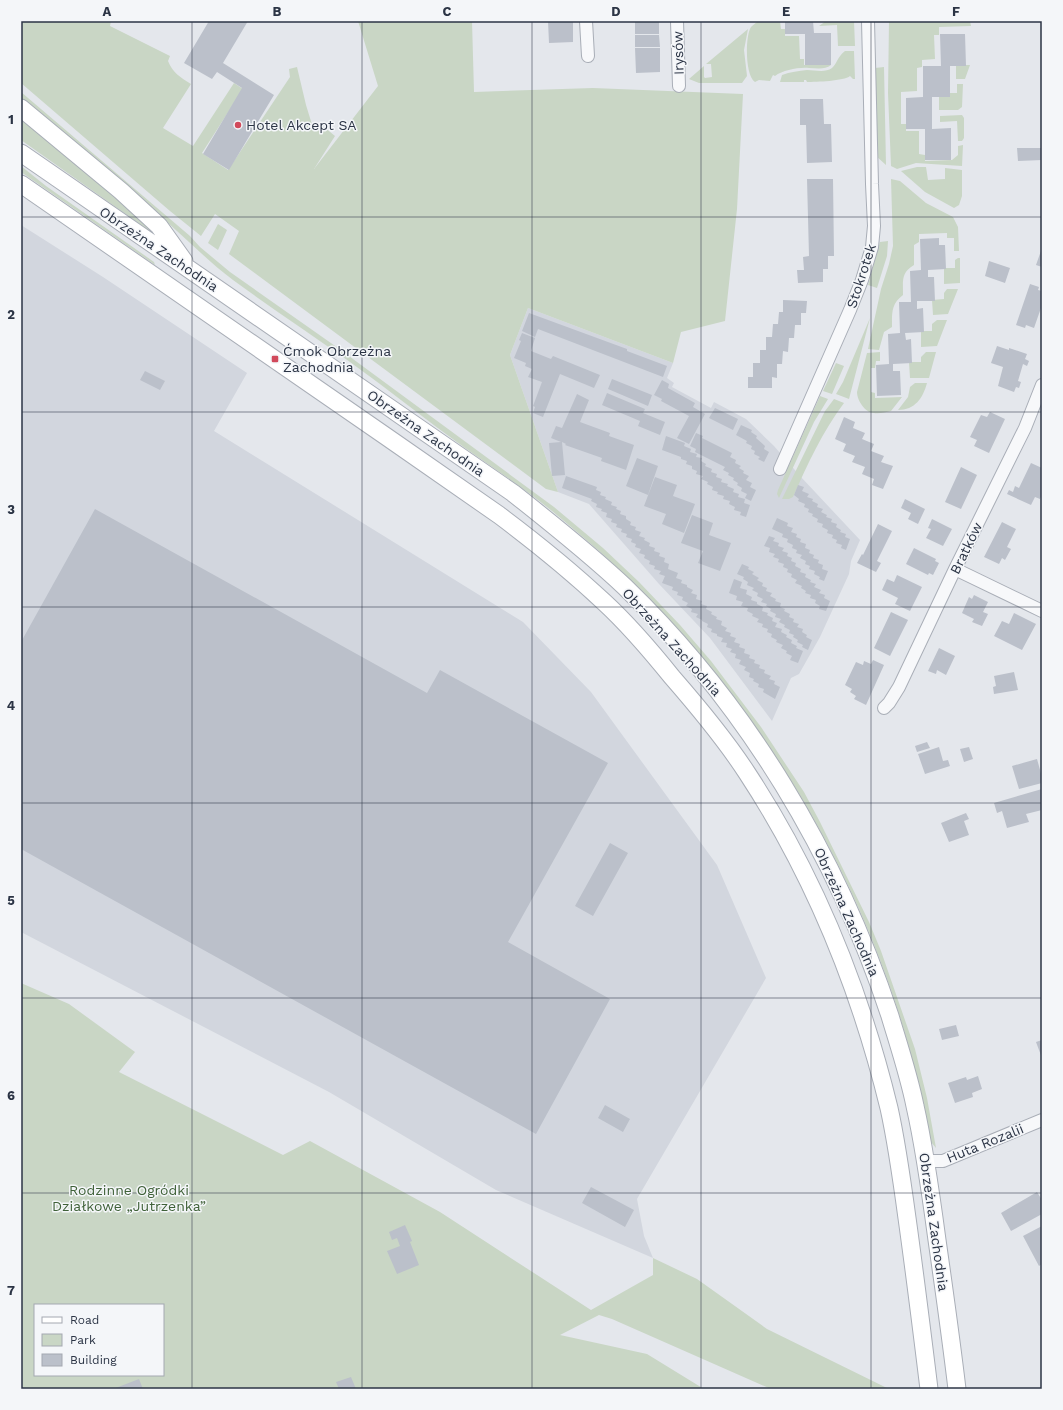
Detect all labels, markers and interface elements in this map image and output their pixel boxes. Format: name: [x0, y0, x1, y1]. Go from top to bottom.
text: A: [103, 4, 112, 19]
text: B: [273, 4, 282, 19]
text: C: [443, 4, 452, 19]
text: D: [611, 4, 621, 19]
text: E: [782, 4, 790, 19]
text: F: [952, 4, 960, 19]
street label: Irysów: [669, 30, 687, 75]
text: 1: [8, 112, 14, 127]
place label: Hotel Akcept SA: [246, 117, 357, 133]
marker: Hotel Akcept SA: [233, 120, 243, 130]
street label: Obrzeżna Zachodnia: [97, 203, 221, 295]
street label: Stokrotek: [843, 242, 879, 310]
text: 2: [7, 307, 15, 322]
place label: Ćmok Obrzeżna Zachodnia: [283, 343, 391, 375]
marker: Ćmok Obrzeżna Zachodnia: [270, 354, 280, 364]
street label: Obrzeżna Zachodnia: [364, 386, 488, 480]
text: 3: [7, 502, 15, 517]
street label: Bratków: [947, 519, 986, 577]
street label: Obrzeżna Zachodnia: [619, 585, 725, 699]
text: 4: [7, 698, 16, 713]
street label: Obrzeżna Zachodnia: [811, 845, 883, 979]
text: 5: [7, 893, 15, 908]
text: 6: [7, 1088, 15, 1103]
street label: Huta Rozalii: [944, 1120, 1026, 1166]
street label: Obrzeżna Zachodnia: [916, 1152, 952, 1292]
park label: Rodzinne Ogródki Działkowe „Jutrzenka”: [52, 1182, 206, 1214]
text: 7: [7, 1283, 15, 1298]
legend: [34, 1304, 164, 1376]
text: Road: [70, 1313, 99, 1327]
text: Park: [70, 1333, 96, 1347]
text: Building: [70, 1353, 117, 1367]

